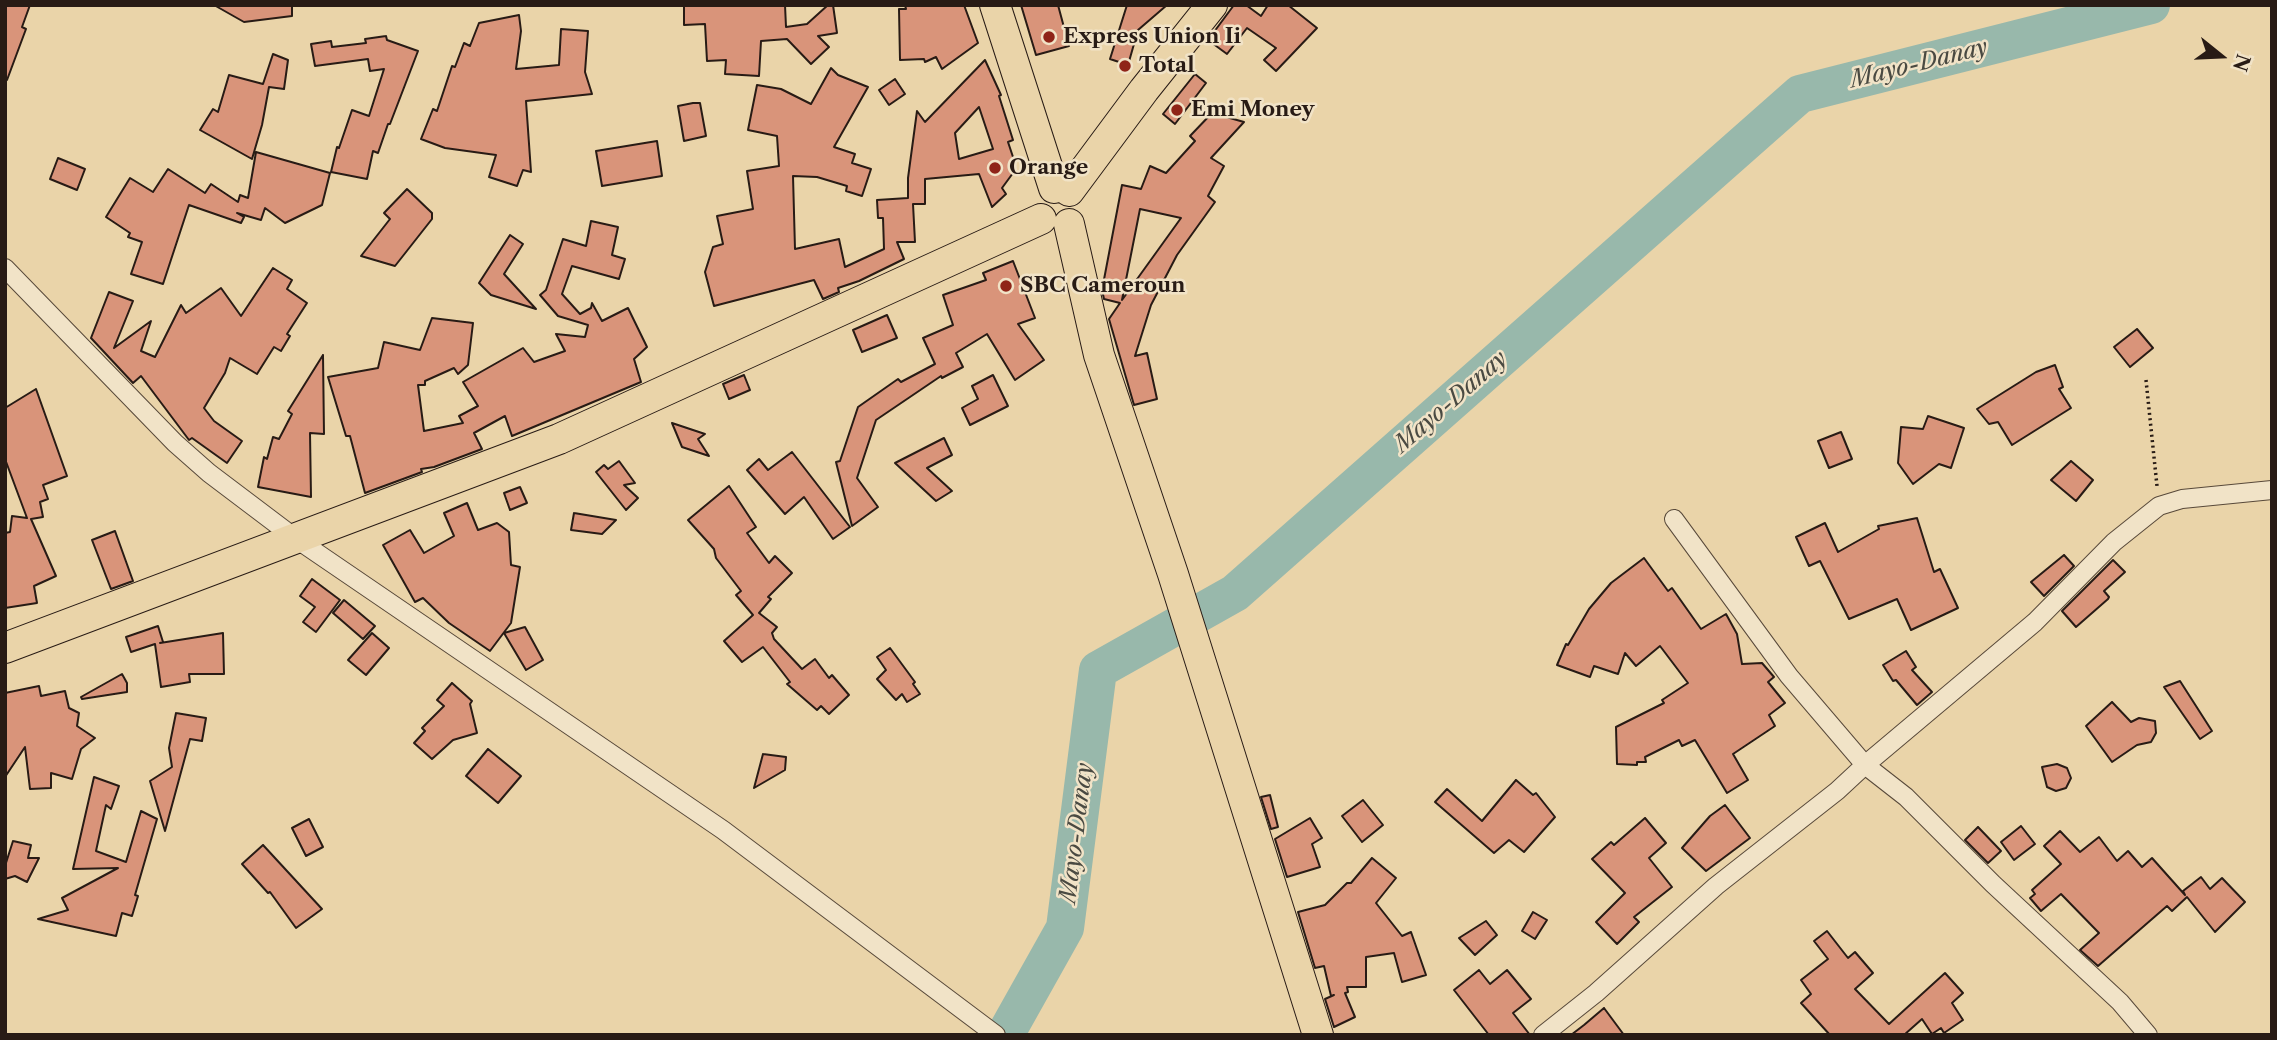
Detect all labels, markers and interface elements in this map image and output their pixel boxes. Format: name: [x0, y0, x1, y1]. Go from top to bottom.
north arrow: [2186, 21, 2256, 91]
place label: Express Union Ii: [1063, 24, 1241, 50]
marker: Express Union Ii: [1041, 29, 1057, 45]
water label: Mayo-Danay: [1847, 34, 1991, 94]
text: N: [2228, 51, 2255, 74]
place label: Total: [1139, 53, 1195, 79]
marker: Total: [1117, 58, 1133, 74]
place label: Emi Money: [1191, 97, 1314, 123]
marker: Emi Money: [1169, 102, 1185, 118]
place label: Orange: [1009, 155, 1088, 181]
marker: Orange: [987, 160, 1003, 176]
place label: SBC Cameroun: [1020, 273, 1185, 299]
marker: SBC Cameroun: [998, 278, 1014, 294]
water label: Mayo-Danay: [1389, 345, 1513, 459]
water label: Mayo-Danay: [1055, 761, 1099, 905]

